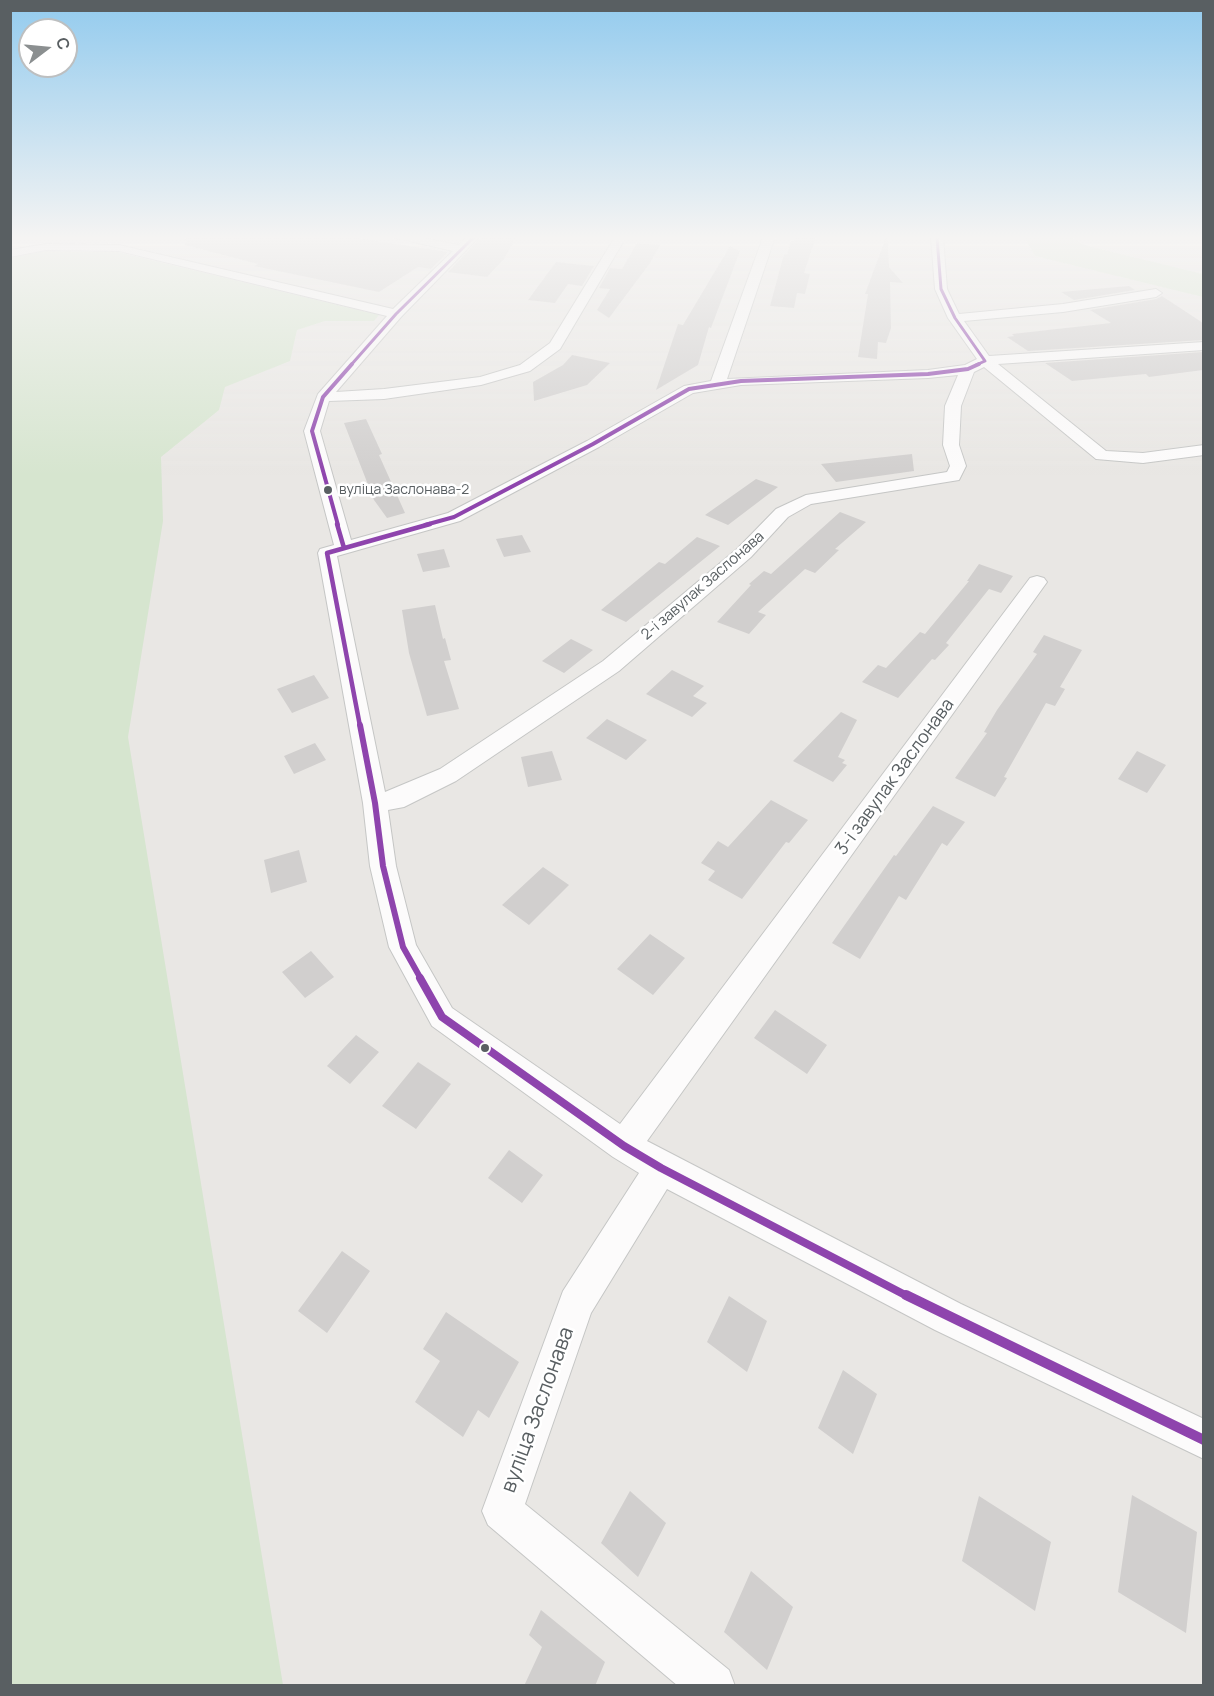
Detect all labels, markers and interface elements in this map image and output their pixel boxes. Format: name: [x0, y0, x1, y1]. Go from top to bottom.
north arrow: [18, 18, 78, 78]
text: С: [51, 35, 76, 52]
place label: вуліца Заслонава-2: [339, 482, 469, 498]
marker: вуліца Заслонава-2: [322, 484, 334, 496]
street label: 2-і завулак Заслонава: [638, 528, 768, 644]
street label: 3-і завулак Заслонава: [831, 695, 959, 859]
unlabelled marker: [479, 1042, 491, 1054]
street label: вуліца Заслонава: [496, 1324, 580, 1496]

